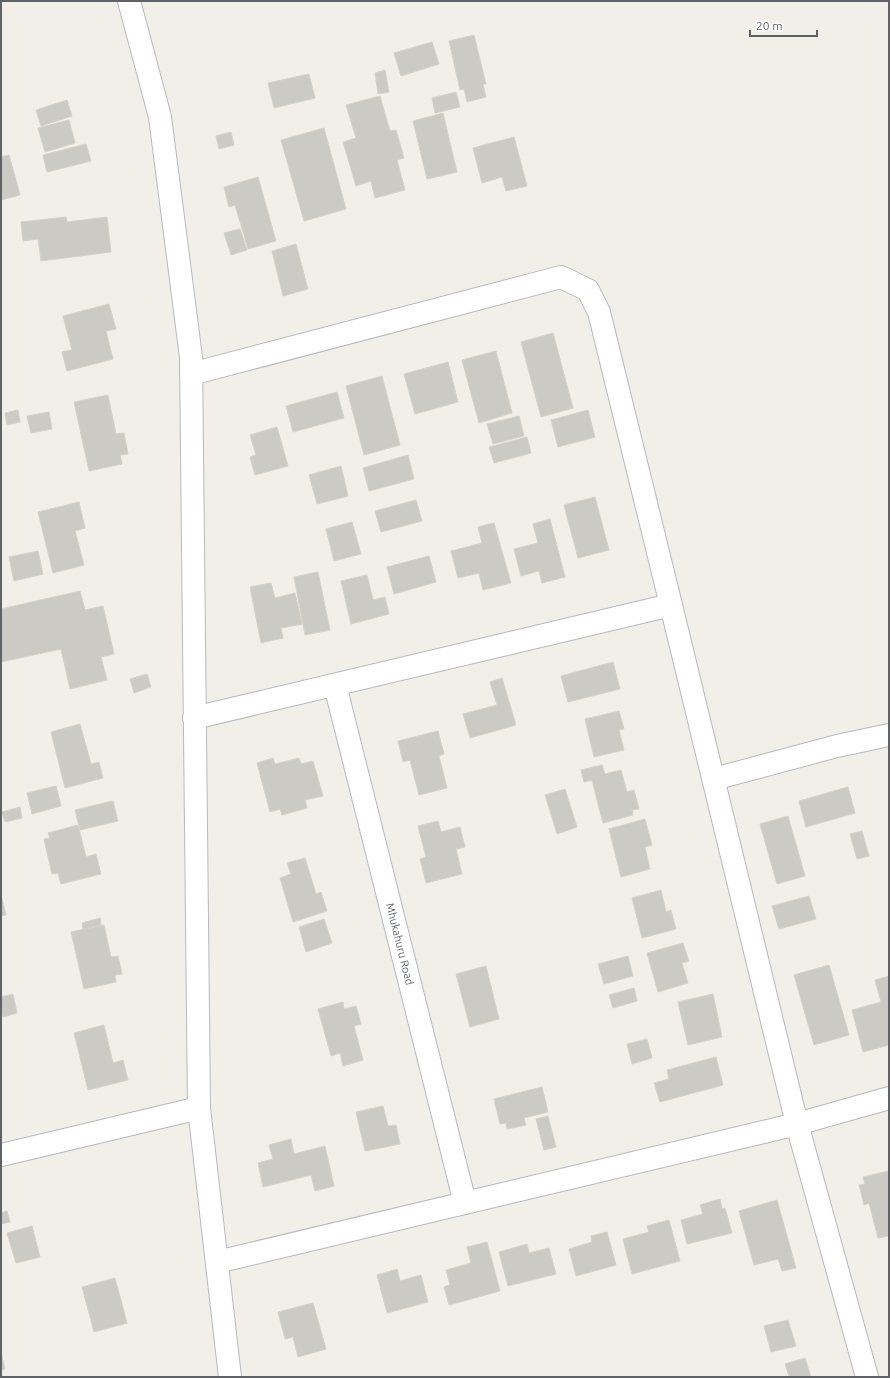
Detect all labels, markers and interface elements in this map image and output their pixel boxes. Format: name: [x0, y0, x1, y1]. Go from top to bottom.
scale bar: [750, 12, 817, 38]
text: 20 m: [756, 19, 783, 32]
street label: Mhukahuru Road: [384, 902, 416, 986]

